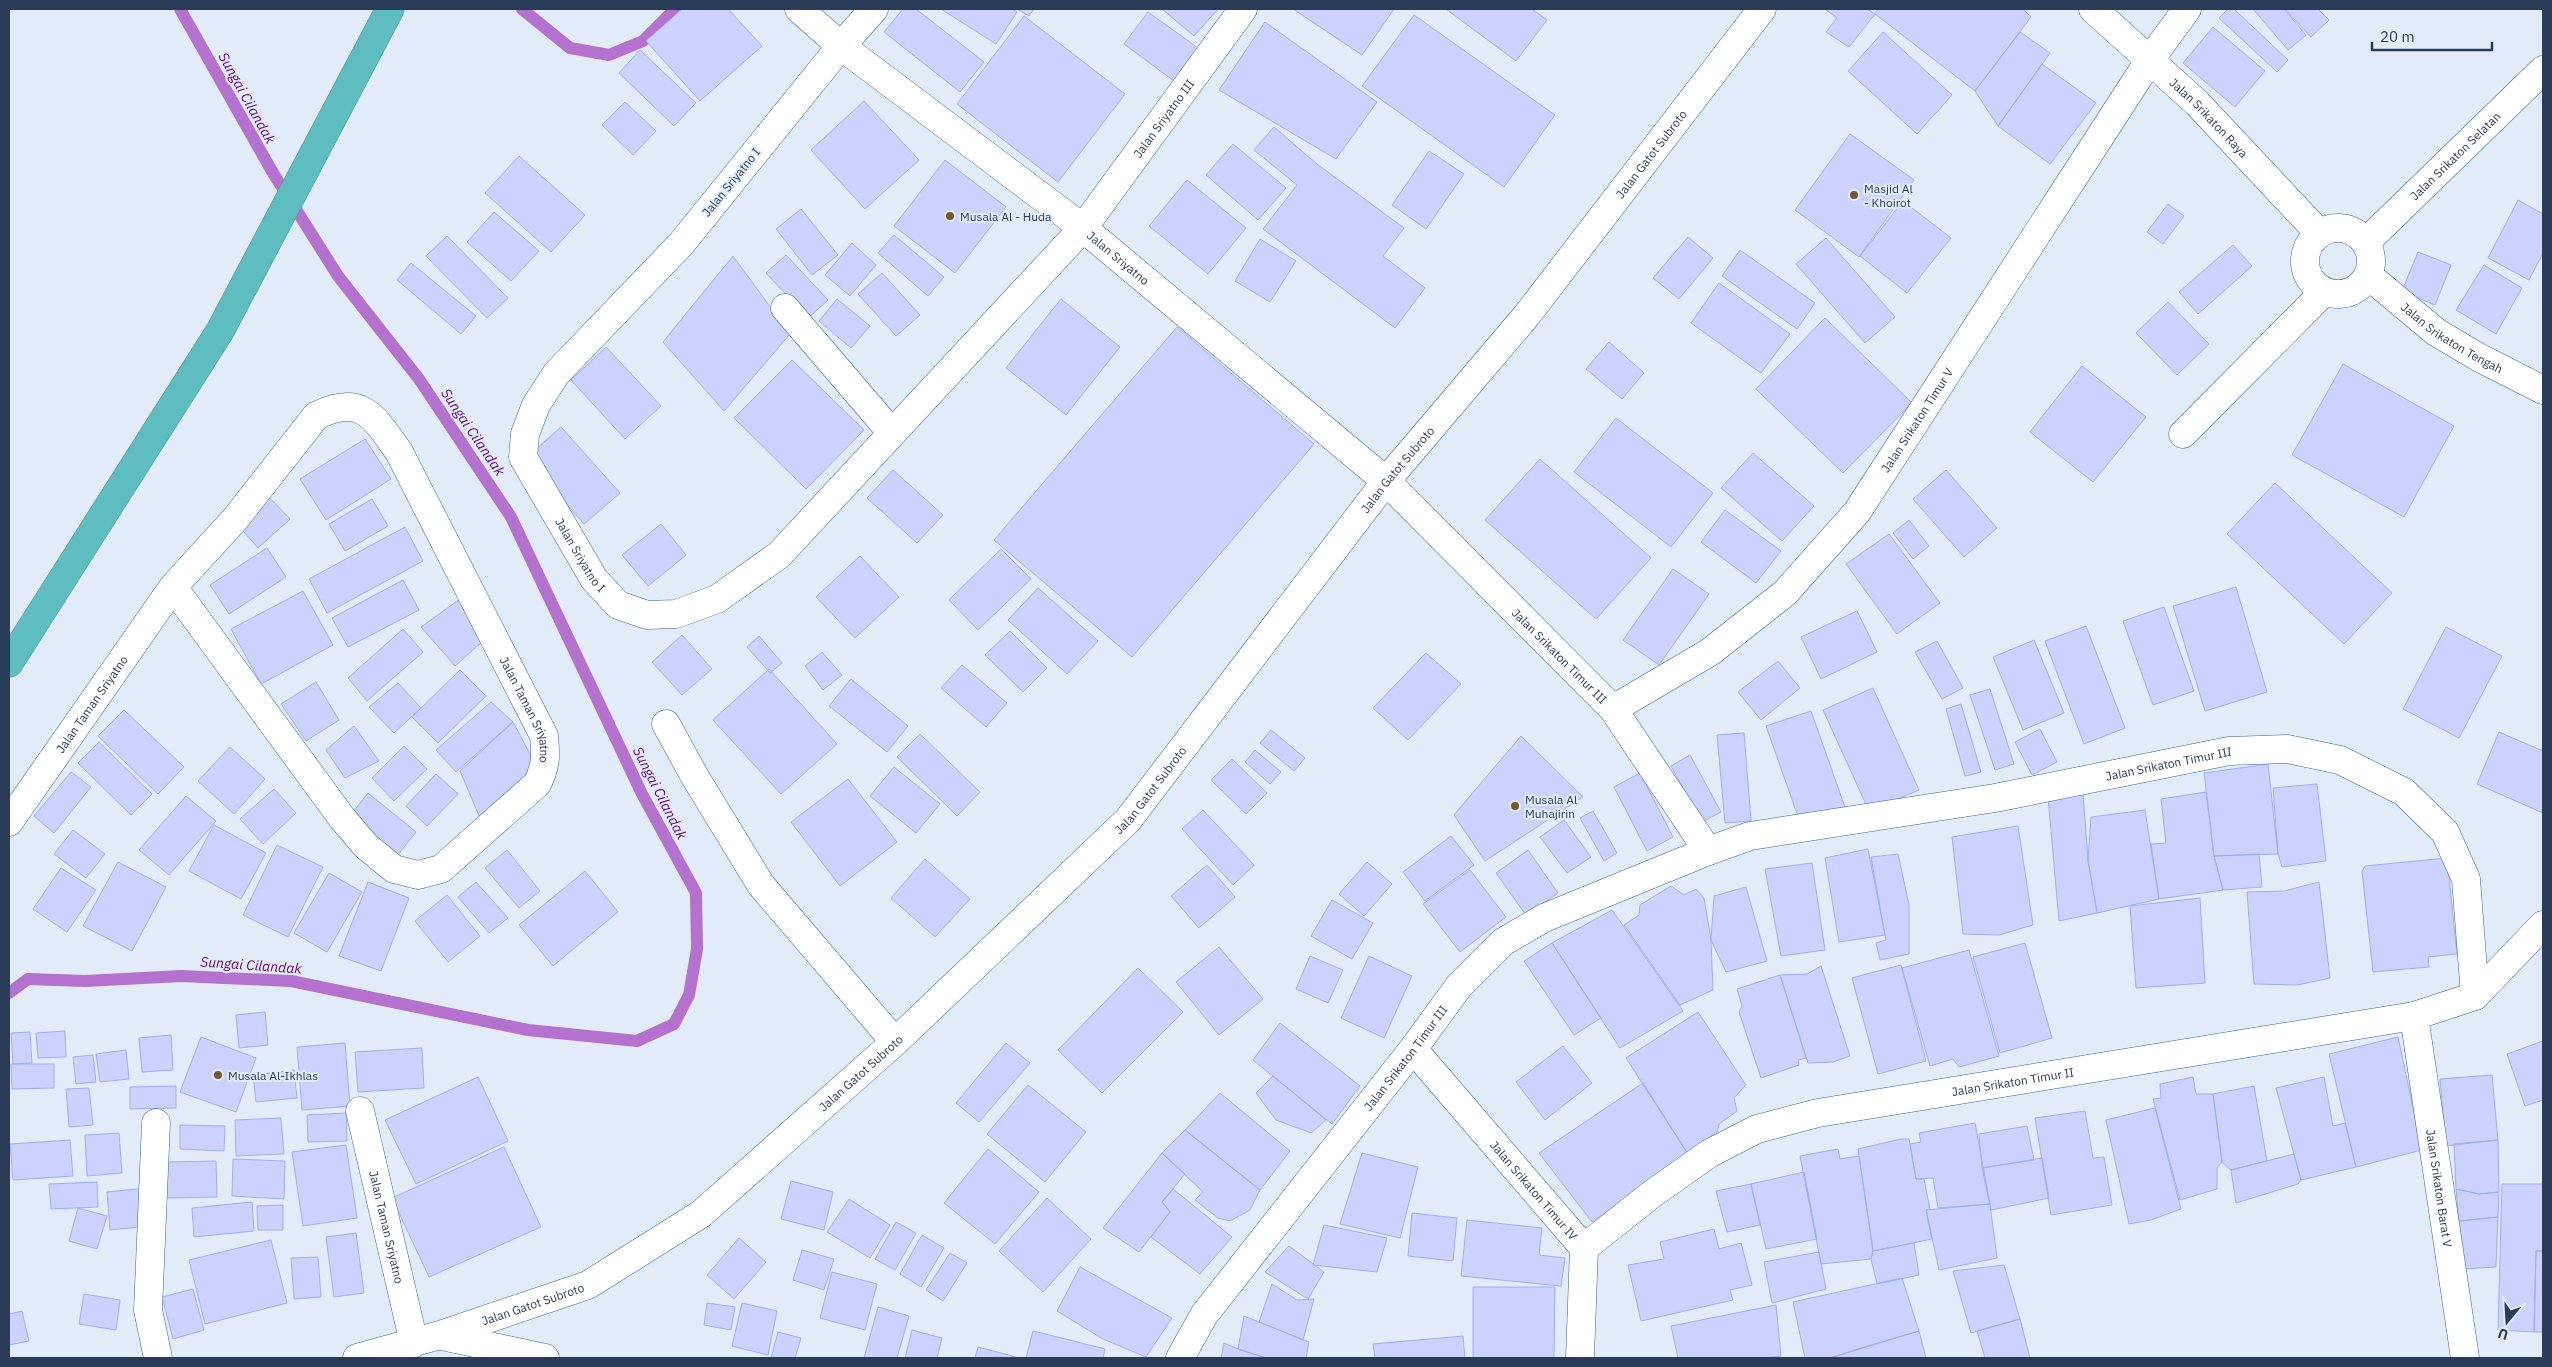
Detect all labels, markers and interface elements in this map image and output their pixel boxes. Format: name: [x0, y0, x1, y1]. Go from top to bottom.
scale bar: [2372, 20, 2492, 52]
text: 20 m: [2380, 27, 2415, 46]
water label: Sungai Cilandak: [214, 49, 280, 147]
street label: Jalan Srikaton Raya: [2167, 75, 2252, 161]
street label: Jalan Sriyatno III: [1130, 76, 1197, 160]
street label: Jalan Gatot Subroto: [1612, 106, 1690, 201]
street label: Jalan Srikaton Selatan: [2407, 108, 2503, 203]
street label: Jalan Sriyatno I: [699, 145, 763, 219]
place label: Masjid Al - Khoirot: [1864, 181, 1913, 210]
marker: Masjid Al - Khoirot: [1848, 189, 1860, 201]
place label: Musala Al - Huda: [960, 209, 1052, 224]
marker: Musala Al - Huda: [944, 210, 956, 222]
street label: Jalan Sriyatno: [1084, 227, 1153, 288]
street label: Jalan Srikaton Tengah: [2398, 299, 2506, 376]
street label: Jalan Srikaton Timur V: [1877, 364, 1956, 475]
water label: Sungai Cilandak: [437, 385, 509, 480]
street label: Jalan Gatot Subroto: [1357, 423, 1437, 515]
street label: Jalan Sriyatno I: [552, 515, 609, 595]
street label: Jalan Srikaton Timur III: [1509, 605, 1611, 707]
street label: Jalan Taman Sriyatno: [52, 652, 131, 756]
street label: Jalan Taman Sriyatno: [497, 654, 553, 764]
street label: Jalan Gatot Subroto: [1111, 743, 1189, 837]
street label: Jalan Srikaton Timur III: [2104, 743, 2232, 783]
water label: Sungai Cilandak: [629, 744, 691, 843]
place label: Musala Al Muhajirin: [1525, 792, 1577, 821]
marker: Musala Al Muhajirin: [1509, 800, 1521, 812]
water label: Sungai Cilandak: [200, 952, 303, 978]
street label: Jalan Srikaton Timur III: [1360, 1002, 1450, 1113]
street label: Jalan Gatot Subroto: [815, 1031, 906, 1114]
street label: Jalan Srikaton Timur II: [1951, 1064, 2075, 1099]
place label: Musala Al-Ikhlas: [228, 1068, 318, 1083]
marker: Musala Al-Ikhlas: [212, 1069, 224, 1081]
street label: Jalan Srikaton Barat V: [2423, 1128, 2456, 1249]
street label: Jalan Srikaton Timur IV: [1487, 1137, 1581, 1243]
street label: Jalan Taman Sriyatno: [367, 1169, 407, 1285]
street label: Jalan Gatot Subroto: [479, 1279, 586, 1328]
north arrow: [2482, 1297, 2532, 1347]
text: U: [2496, 1324, 2510, 1344]

